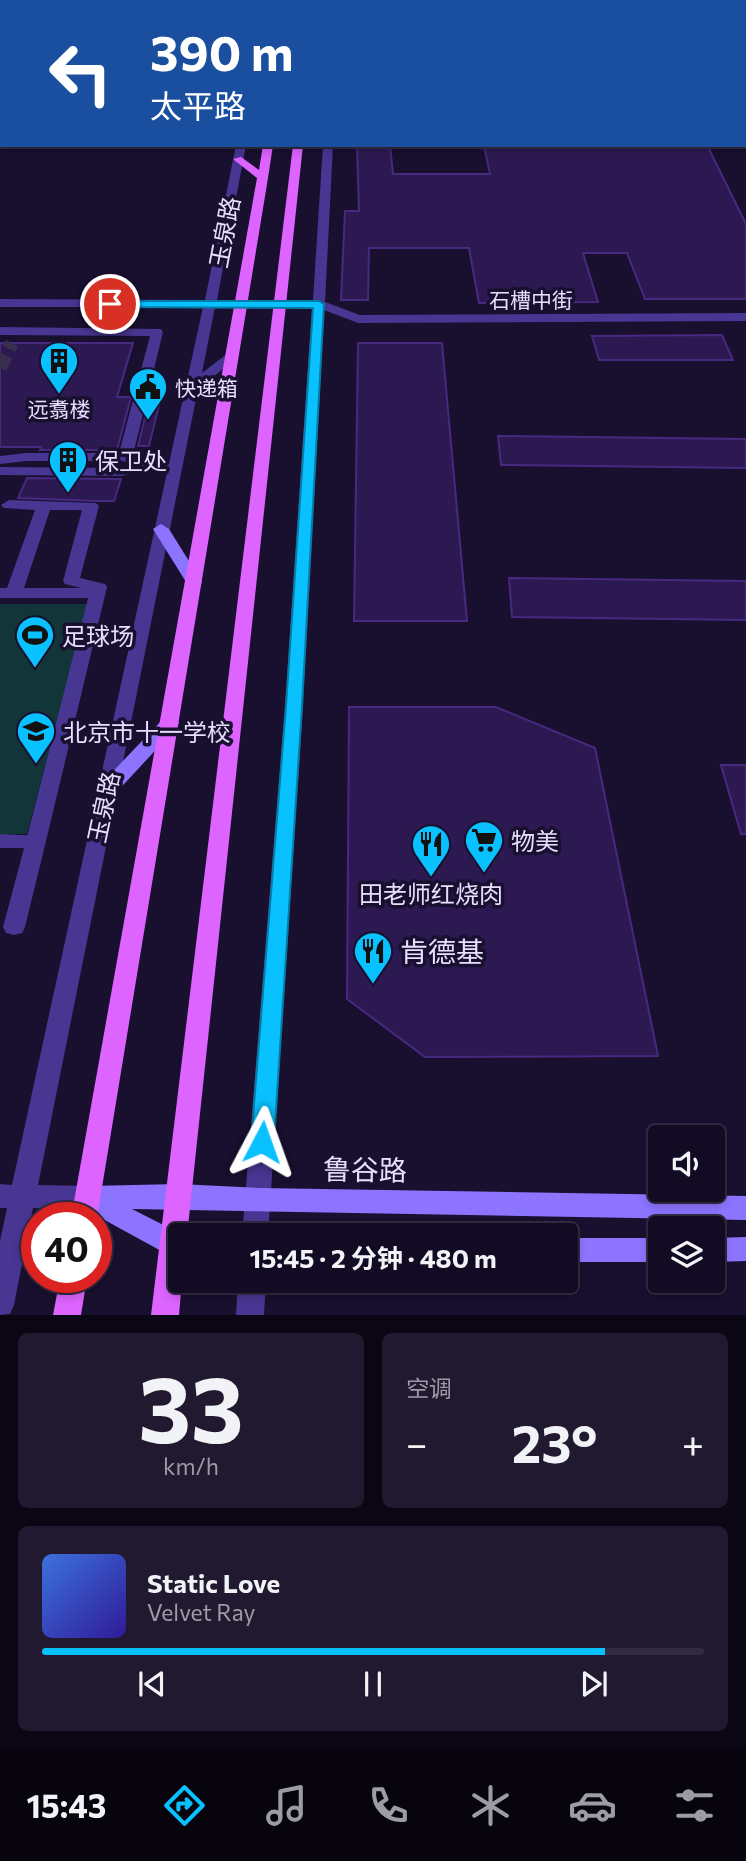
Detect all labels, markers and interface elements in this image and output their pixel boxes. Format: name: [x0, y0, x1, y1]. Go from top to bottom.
text: 390 m: [150, 21, 293, 81]
icon: left: [35, 28, 126, 119]
text: 太平路: [150, 85, 246, 125]
street label: 玉泉路: [203, 194, 245, 270]
pin: [80, 274, 140, 334]
icon: arrive: [91, 285, 129, 323]
street label: 石槽中街: [489, 287, 573, 312]
building icon: 远翥楼: [38, 340, 80, 395]
public building icon: 快递箱: [127, 366, 169, 421]
place label: 快递箱: [175, 375, 238, 400]
place label: 远翥楼: [28, 396, 91, 421]
building icon: 保卫处: [47, 439, 89, 494]
place label: 保卫处: [95, 446, 167, 475]
sports icon: 足球场: [14, 614, 56, 669]
place label: 足球场: [62, 621, 134, 650]
school or university icon: 北京市十一学校: [15, 710, 57, 765]
place label: 北京市十一学校: [63, 717, 231, 746]
street label: 玉泉路: [81, 769, 125, 845]
supermarket icon: 物美: [463, 819, 505, 874]
restaurant icon: 田老师红烧肉: [410, 823, 452, 878]
place label: 物美: [511, 826, 559, 855]
place label: 田老师红烧肉: [359, 879, 503, 908]
restaurant icon: 肯德基: [352, 930, 394, 985]
place label: 肯德基: [400, 934, 484, 968]
position arrow: [225, 1105, 299, 1179]
map controls: [648, 1125, 725, 1293]
button: sound: [648, 1125, 725, 1202]
street label: 鲁谷路: [323, 1151, 407, 1187]
speed limit sign: 40: [21, 1202, 112, 1293]
button: layers: [648, 1216, 725, 1293]
text: 15:45 · 2 分钟 · 480 m: [249, 1242, 497, 1273]
text: 33: [138, 1350, 244, 1462]
text: 空调: [406, 1374, 452, 1402]
text: 23°: [512, 1410, 598, 1474]
text: −: [406, 1419, 428, 1466]
text: +: [682, 1419, 704, 1466]
text: km/h: [163, 1452, 219, 1480]
text: Static Love: [147, 1567, 280, 1598]
text: Velvet Ray: [147, 1598, 255, 1626]
icon: previous: [133, 1665, 171, 1703]
icon: pause: [354, 1665, 392, 1703]
icon: next: [575, 1665, 613, 1703]
icon: directions: [160, 1781, 209, 1830]
icon: music: [262, 1781, 311, 1830]
icon: phone: [364, 1781, 413, 1830]
icon: climate: [466, 1781, 515, 1830]
icon: car: [568, 1781, 617, 1830]
icon: filters: [670, 1781, 719, 1830]
text: 15:43: [27, 1785, 106, 1825]

